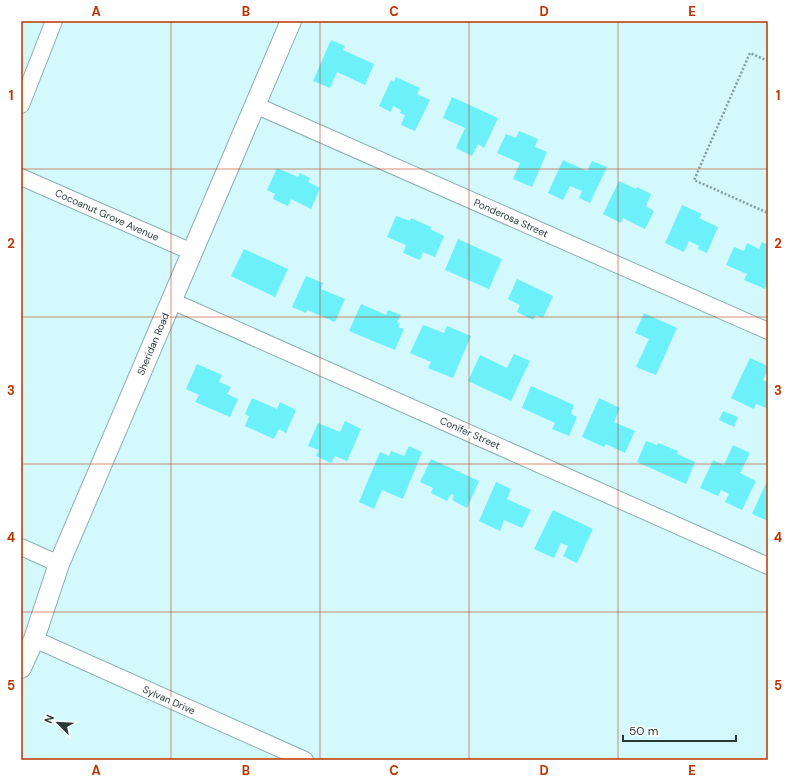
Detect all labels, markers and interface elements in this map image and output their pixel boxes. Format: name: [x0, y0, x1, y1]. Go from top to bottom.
text: A: [91, 3, 101, 20]
text: B: [242, 3, 250, 20]
text: C: [389, 3, 399, 20]
text: D: [539, 3, 549, 20]
text: E: [688, 3, 696, 20]
text: 1: [9, 87, 13, 104]
text: 1: [776, 87, 780, 104]
street label: Cocoanut Grove Avenue: [53, 186, 161, 244]
street label: Ponderosa Street: [472, 196, 550, 240]
text: 2: [7, 235, 15, 252]
text: 2: [774, 235, 782, 252]
street label: Sheridan Road: [134, 311, 172, 377]
text: 3: [7, 382, 15, 399]
text: 3: [774, 382, 782, 399]
street label: Conifer Street: [438, 414, 502, 452]
text: 4: [7, 529, 15, 546]
text: 4: [774, 529, 782, 546]
text: 5: [7, 677, 15, 694]
text: 5: [774, 677, 782, 694]
street label: Sylvan Drive: [141, 683, 198, 717]
north arrow: [38, 703, 78, 743]
text: N: [41, 712, 57, 725]
scale bar: [623, 717, 736, 743]
text: 50 m: [629, 723, 658, 739]
text: A: [91, 762, 101, 779]
text: B: [242, 762, 250, 779]
text: C: [389, 762, 399, 779]
text: D: [539, 762, 549, 779]
text: E: [688, 762, 696, 779]

